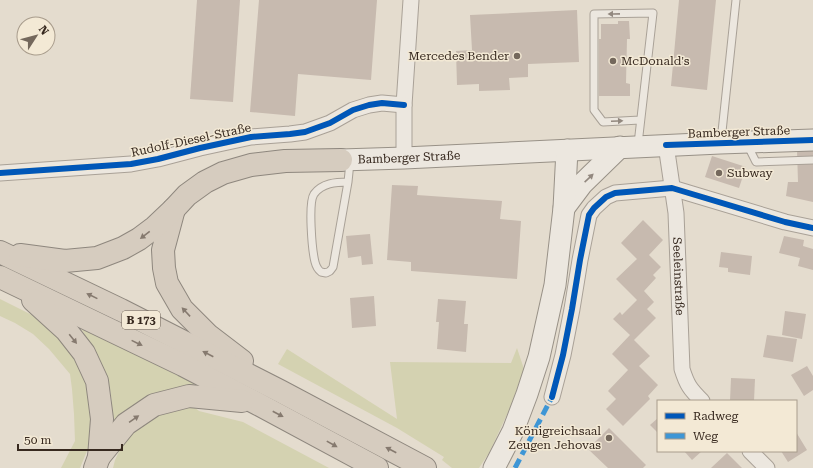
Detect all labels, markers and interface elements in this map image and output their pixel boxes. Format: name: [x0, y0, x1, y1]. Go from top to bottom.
one-way arrow: [607, 11, 620, 17]
north arrow: [16, 16, 56, 56]
text: N: [36, 23, 52, 38]
place label: Mercedes Bender: [408, 49, 509, 63]
marker: Mercedes Bender: [512, 51, 522, 61]
place label: McDonald's: [621, 54, 690, 68]
marker: McDonald's: [608, 56, 618, 66]
one-way arrow: [611, 118, 624, 124]
street label: Rudolf-Diesel-Straße: [130, 120, 253, 160]
street label: Bamberger Straße: [687, 123, 791, 141]
street label: Bamberger Straße: [357, 148, 461, 166]
place label: Subway: [727, 166, 773, 180]
marker: Subway: [714, 168, 724, 178]
one-way arrow: [583, 173, 594, 182]
one-way arrow: [139, 230, 150, 239]
street label: Seeleinstraße: [670, 237, 687, 316]
one-way arrow: [86, 293, 97, 299]
one-way arrow: [181, 307, 191, 317]
road number: B 173: [122, 311, 160, 329]
one-way arrow: [69, 333, 77, 344]
one-way arrow: [132, 340, 143, 346]
one-way arrow: [202, 351, 214, 358]
legend: [657, 400, 797, 452]
text: Radweg: [693, 409, 739, 423]
one-way arrow: [272, 411, 284, 418]
one-way arrow: [129, 415, 140, 423]
place label: Königreichsaal Zeugen Jehovas: [509, 424, 601, 452]
scale bar: [18, 426, 122, 452]
text: Weg: [693, 429, 718, 443]
text: 50 m: [24, 433, 51, 447]
marker: Königreichsaal Zeugen Jehovas: [604, 433, 614, 443]
one-way arrow: [326, 441, 338, 447]
one-way arrow: [385, 447, 397, 453]

